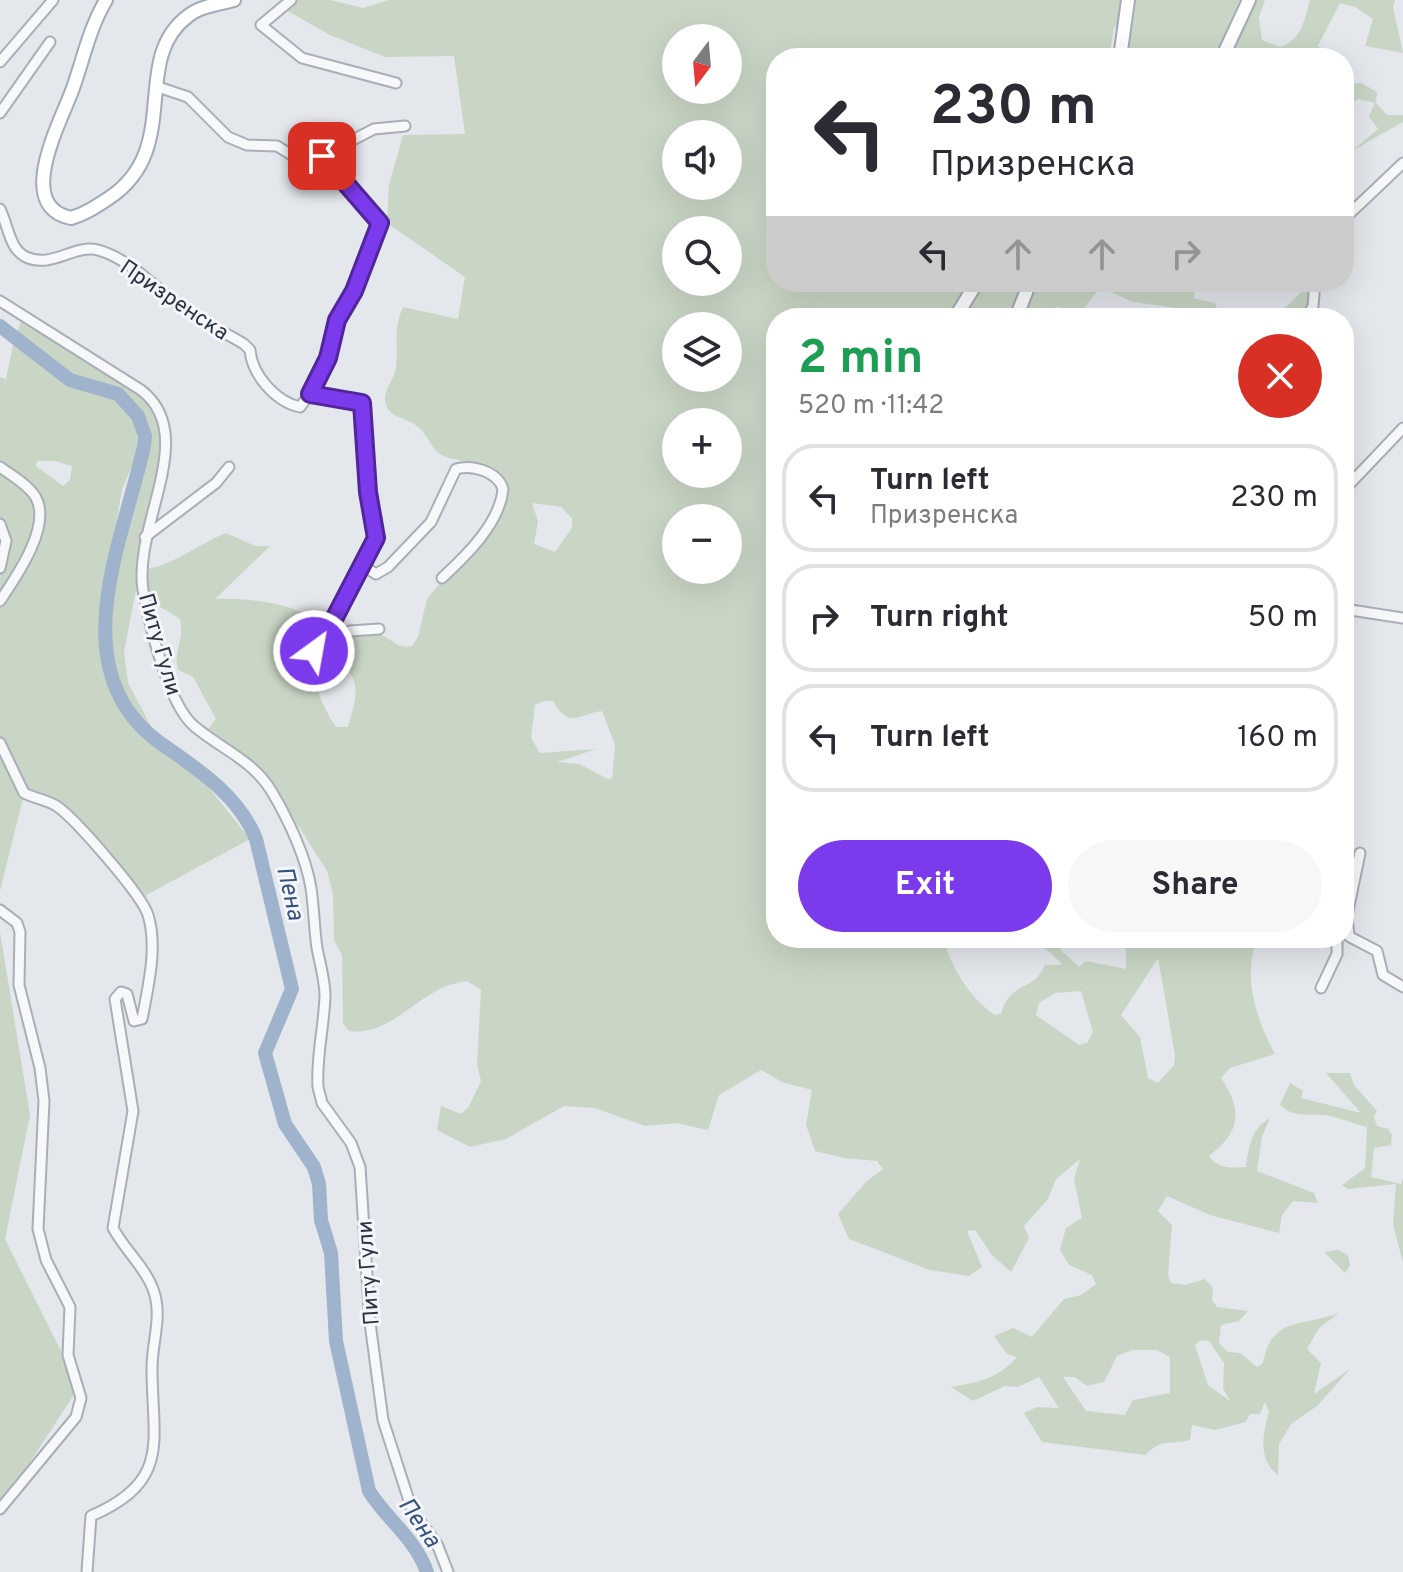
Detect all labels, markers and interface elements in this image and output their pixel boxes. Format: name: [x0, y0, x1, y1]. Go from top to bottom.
north arrow: [662, 24, 742, 104]
map controls: [662, 24, 742, 584]
text: 230 m: [930, 74, 1097, 144]
icon: left: [798, 80, 902, 184]
button: sound: [662, 120, 742, 200]
pin: [288, 122, 356, 190]
icon: arrive: [300, 134, 344, 178]
text: Призренска: [930, 143, 1135, 189]
button: search: [662, 216, 742, 296]
icon: left: [912, 232, 956, 276]
icon: ahead: [996, 232, 1040, 276]
icon: ahead: [1080, 232, 1124, 276]
icon: right: [1164, 232, 1208, 276]
street label: Призренска: [114, 255, 233, 347]
button: layers: [662, 312, 742, 392]
text: 2 min: [798, 330, 923, 390]
button: close: [1238, 334, 1322, 418]
text: 520 m · 11:42: [798, 390, 944, 423]
button: +: [662, 408, 742, 488]
text: Turn left: [870, 463, 990, 500]
icon: left: [802, 476, 846, 520]
text: 230 m: [1230, 480, 1318, 517]
text: Призренска: [870, 500, 1018, 533]
button: −: [662, 504, 742, 584]
street label: Питу Гули: [131, 591, 186, 699]
icon: right: [802, 596, 846, 640]
text: Turn right: [870, 600, 1008, 637]
text: 50 m: [1248, 600, 1318, 637]
position arrow: [272, 609, 356, 693]
icon: left: [802, 716, 846, 760]
text: Turn left: [870, 720, 990, 757]
text: 160 m: [1237, 720, 1318, 757]
button: Exit: [798, 840, 1052, 932]
button: Share: [1068, 840, 1322, 932]
water label: Пена: [268, 863, 310, 924]
street label: Питу Гули: [352, 1220, 387, 1326]
water label: Пена: [390, 1492, 447, 1555]

